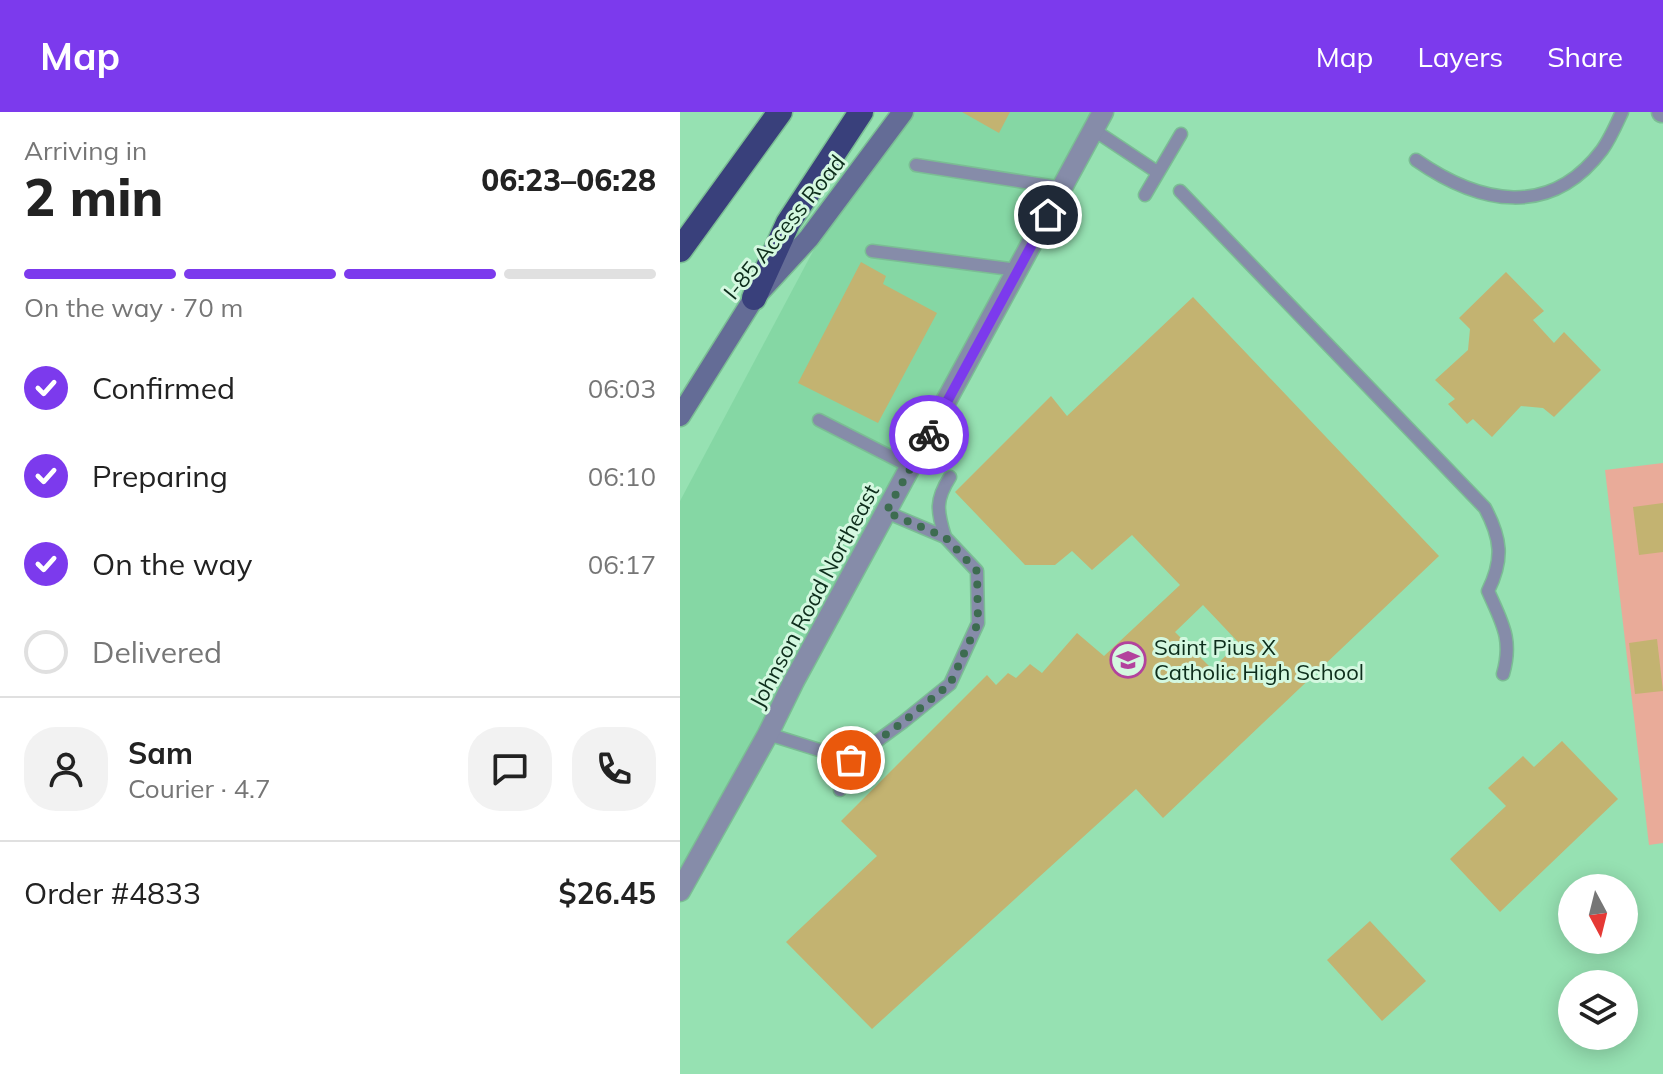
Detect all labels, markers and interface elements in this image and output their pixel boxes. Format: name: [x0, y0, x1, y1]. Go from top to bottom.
text: Map: [40, 32, 120, 80]
text: Map: [1316, 39, 1373, 74]
text: Layers: [1417, 39, 1503, 74]
text: Share: [1547, 39, 1623, 74]
text: Arriving in: [24, 134, 147, 167]
street label: I-85 Access Road: [717, 149, 851, 305]
text: 06:23–06:28: [481, 161, 656, 199]
text: 2 min: [24, 164, 163, 229]
pin: [1014, 181, 1082, 249]
icon: home: [1026, 193, 1070, 237]
text: On the way · 70 m: [24, 291, 243, 324]
icon: check: [24, 366, 68, 410]
text: Confirmed: [92, 369, 235, 407]
text: 06:03: [588, 372, 656, 405]
courier: [889, 395, 969, 475]
icon: bike: [907, 413, 951, 457]
icon: check: [24, 454, 68, 498]
text: Preparing: [92, 457, 228, 495]
text: 06:10: [588, 460, 656, 493]
street label: Johnson Road Northeast: [743, 479, 885, 713]
icon: check: [24, 542, 68, 586]
text: On the way: [92, 545, 252, 583]
text: 06:17: [588, 548, 656, 581]
text: Delivered: [92, 633, 222, 671]
place label: Saint Pius X Catholic High School: [1154, 633, 1364, 686]
school or university icon: Saint Pius X Catholic High School: [1109, 641, 1147, 679]
pin: [817, 726, 885, 794]
button: person: [24, 727, 108, 811]
button: chat: [468, 727, 552, 811]
button: phone: [572, 727, 656, 811]
text: Sam: [128, 734, 193, 772]
icon: bag: [829, 738, 873, 782]
text: Courier · 4.7: [128, 772, 271, 805]
text: Order #4833: [24, 874, 201, 912]
text: $26.45: [559, 874, 656, 912]
north arrow: [1558, 874, 1638, 954]
map controls: [1558, 874, 1638, 1050]
button: layers: [1558, 970, 1638, 1050]

